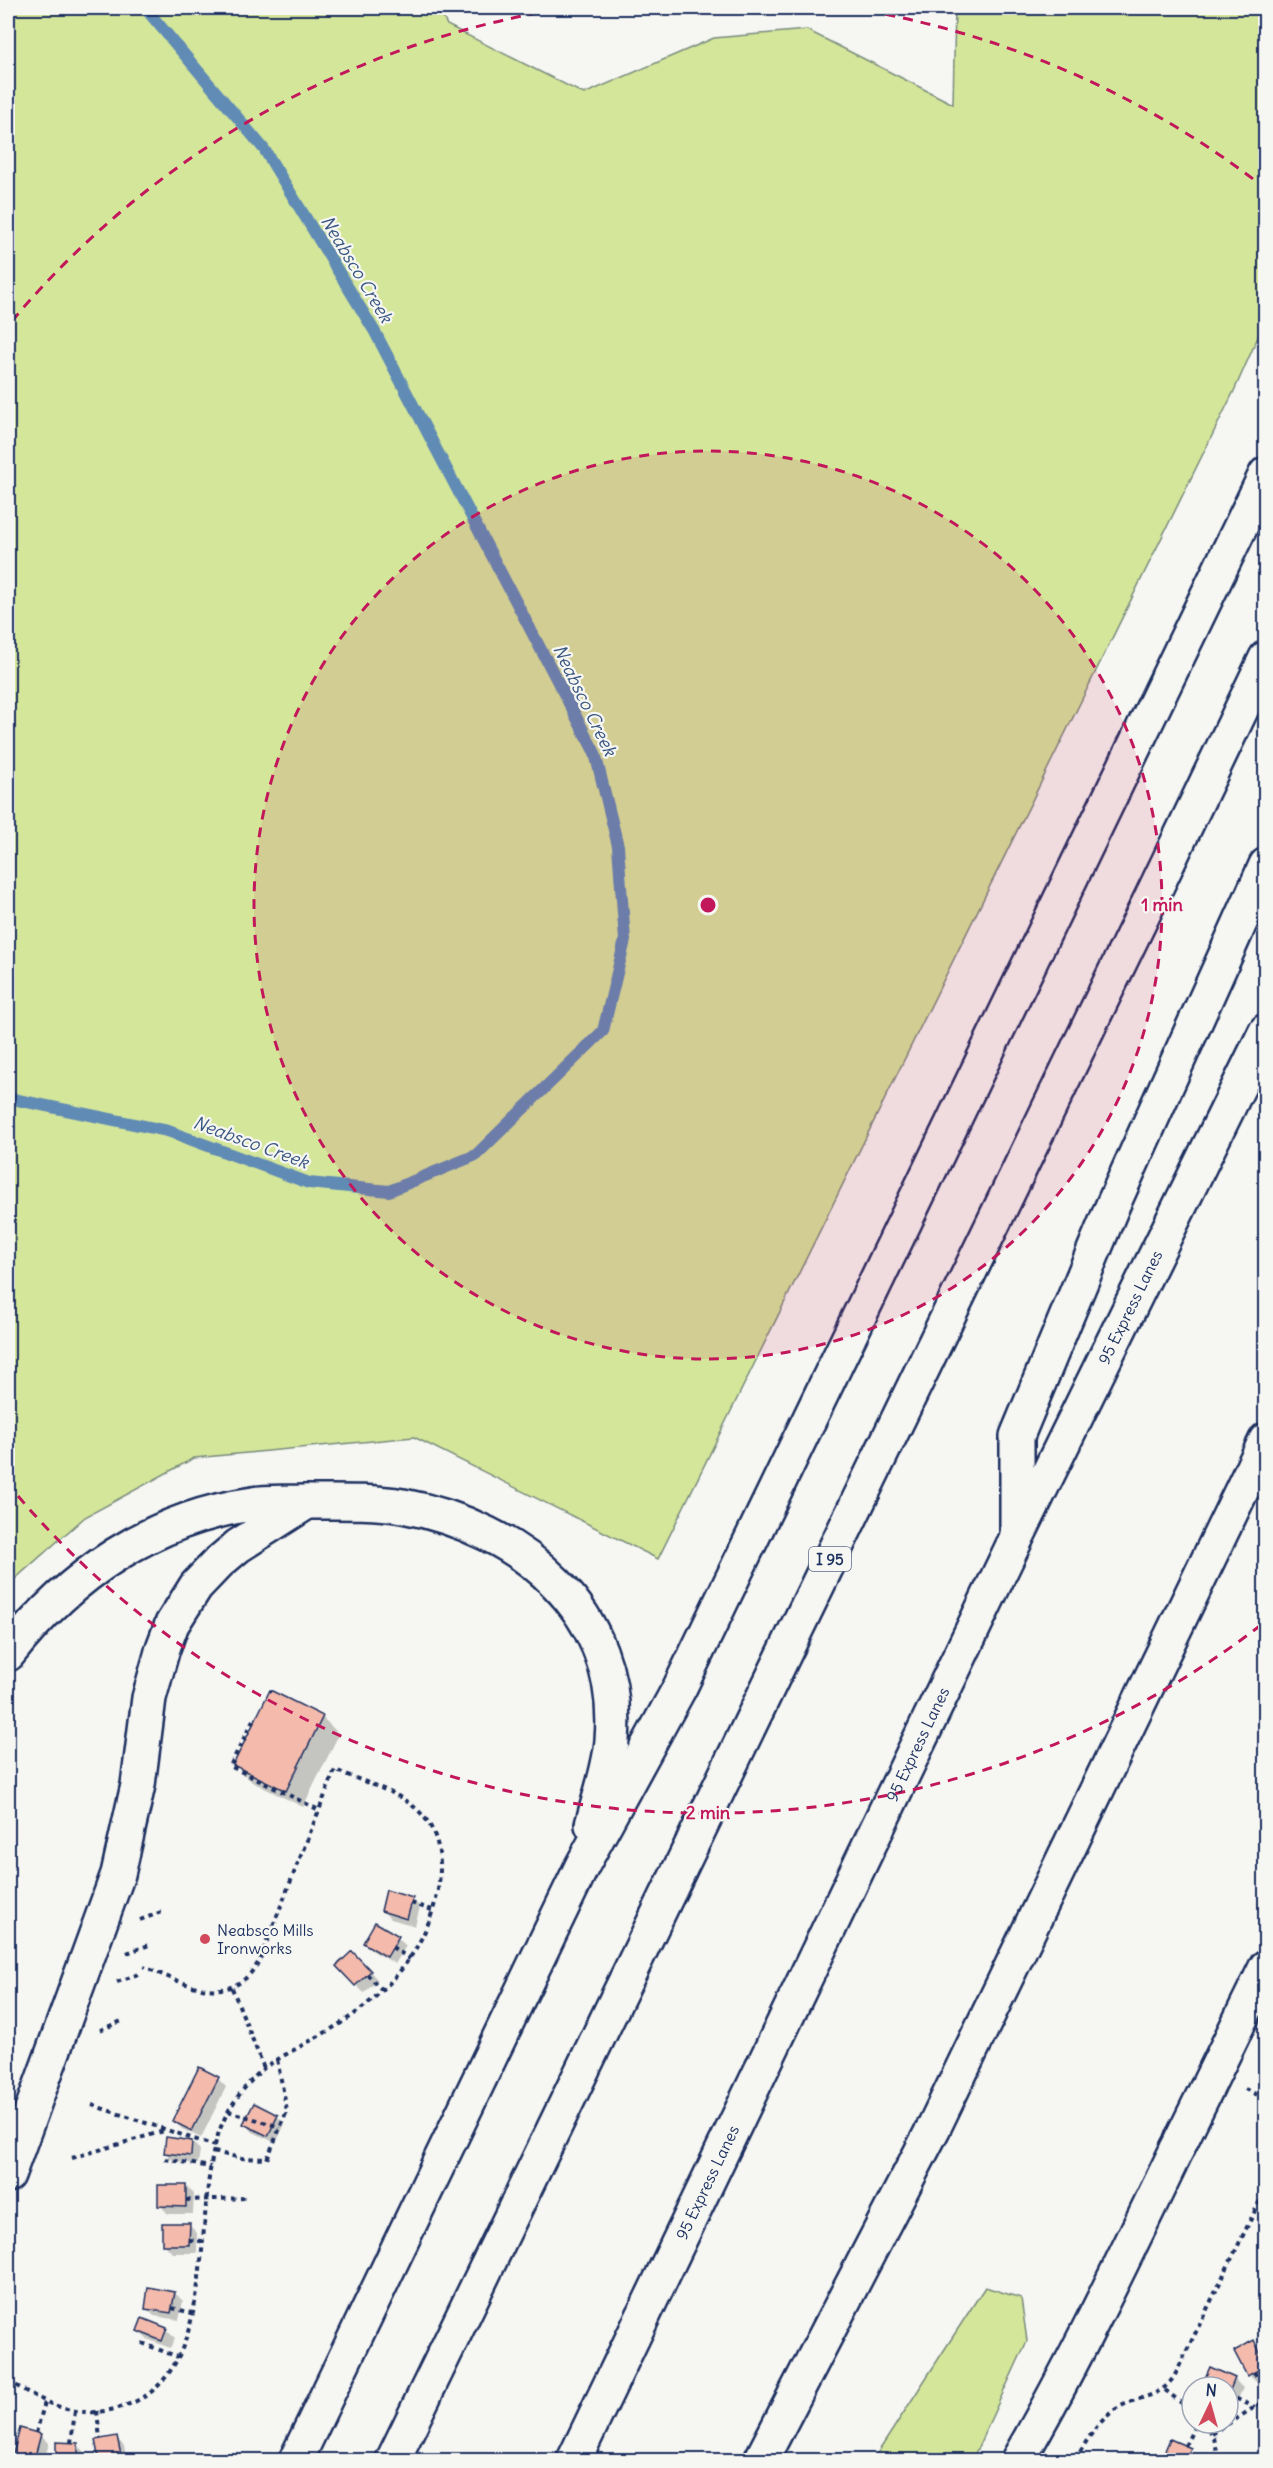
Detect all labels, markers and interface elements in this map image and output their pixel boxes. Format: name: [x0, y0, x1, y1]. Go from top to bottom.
water label: Neabsco Creek: [316, 211, 399, 328]
water label: Neabsco Creek: [548, 641, 623, 761]
text: 1 min: [1141, 893, 1183, 916]
centre of rings: [698, 895, 718, 915]
water label: Neabsco Creek: [190, 1111, 313, 1174]
street label: 95 Express Lanes: [1094, 1247, 1167, 1367]
road number: I 95: [809, 1547, 851, 1571]
street label: 95 Express Lanes: [882, 1684, 954, 1805]
text: 2 min: [686, 1801, 731, 1824]
place label: Neabsco Mills Ironworks: [217, 1920, 314, 1958]
marker: Neabsco Mills Ironworks: [198, 1932, 212, 1946]
street label: 95 Express Lanes: [671, 2122, 743, 2243]
north arrow: [1180, 2375, 1240, 2435]
text: N: [1205, 2380, 1218, 2401]

